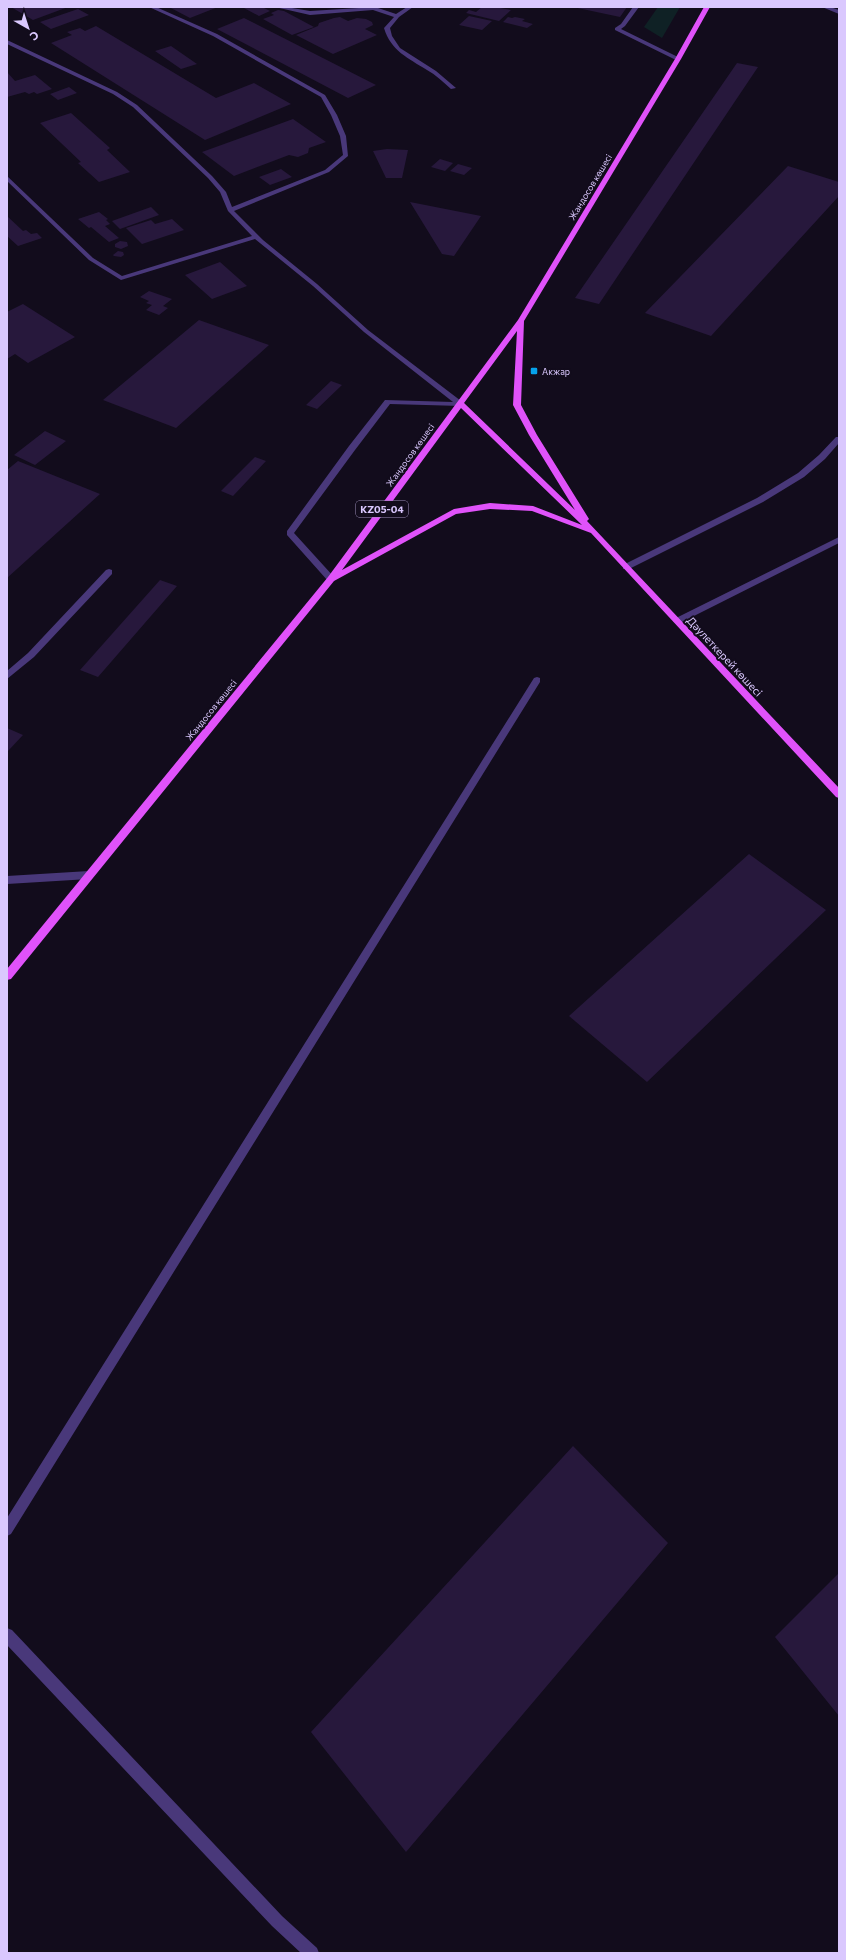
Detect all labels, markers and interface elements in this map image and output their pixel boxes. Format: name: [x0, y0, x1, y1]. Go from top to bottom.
north arrow: [8, 8, 48, 48]
text: С: [27, 29, 42, 44]
street label: Жандосов көшесі: [566, 152, 614, 222]
marker: Акжар: [529, 366, 539, 376]
place label: Акжар: [542, 366, 570, 377]
street label: Жандосов көшесі: [383, 421, 437, 489]
road number: KZ05-04: [356, 501, 408, 517]
street label: Дәулеткерей көшесі: [685, 613, 765, 699]
street label: Жандосов көшесі: [183, 677, 239, 743]

